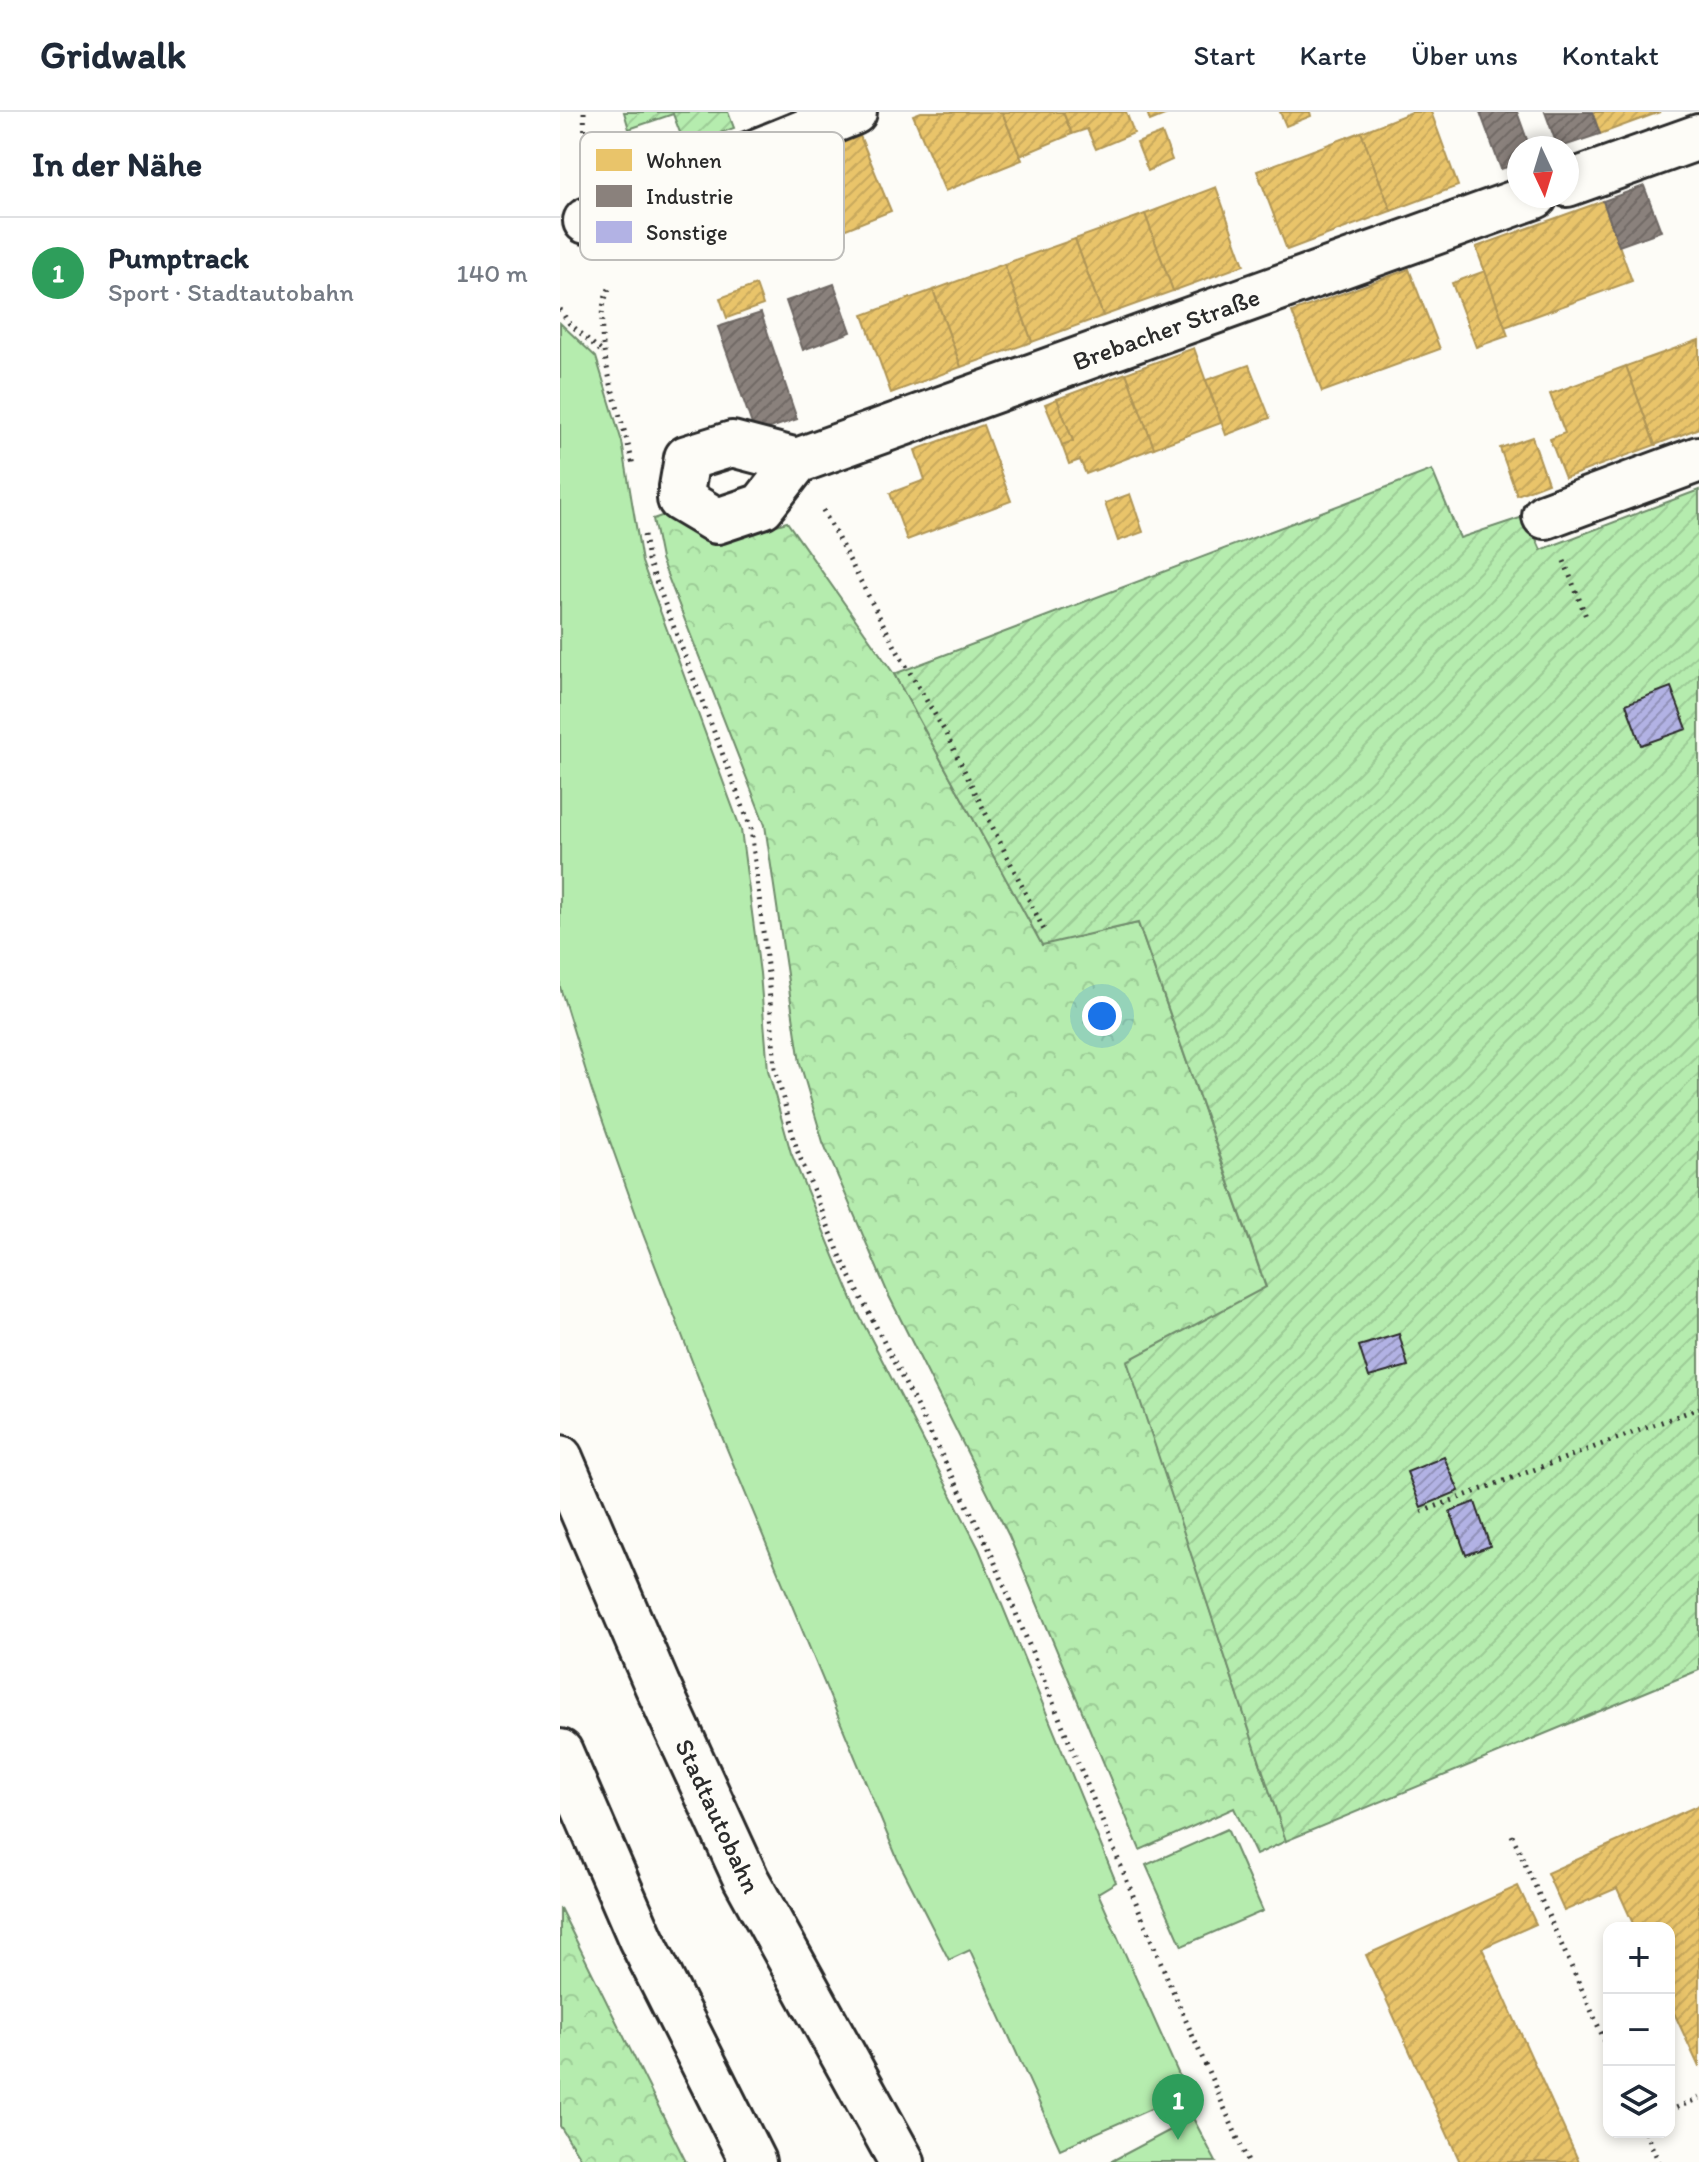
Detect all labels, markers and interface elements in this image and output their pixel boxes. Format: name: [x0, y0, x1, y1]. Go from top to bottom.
text: Gridwalk: [40, 32, 186, 78]
text: Start: [1194, 38, 1256, 72]
text: Karte: [1300, 38, 1367, 72]
text: Über uns: [1411, 38, 1518, 72]
text: Kontakt: [1562, 38, 1659, 72]
legend: [580, 132, 844, 260]
north arrow: [1507, 136, 1579, 208]
text: In der Nähe: [32, 144, 202, 185]
text: Wohnen: [646, 147, 722, 174]
text: Industrie: [646, 183, 733, 210]
text: Sonstige: [646, 219, 728, 246]
text: Pumptrack: [108, 239, 249, 276]
text: 1: [52, 257, 64, 289]
text: 140 m: [457, 257, 528, 289]
text: Sport · Stadtautobahn: [108, 276, 354, 308]
street label: Brebacher Straße: [1068, 280, 1264, 378]
your location: [1082, 996, 1122, 1036]
street label: Stadtautobahn: [668, 1734, 768, 1899]
map controls: [1603, 1922, 1675, 2138]
button: +: [1603, 1922, 1675, 1994]
button: −: [1603, 1994, 1675, 2066]
button: layers: [1603, 2066, 1675, 2138]
pin: 1: [1152, 2074, 1204, 2140]

